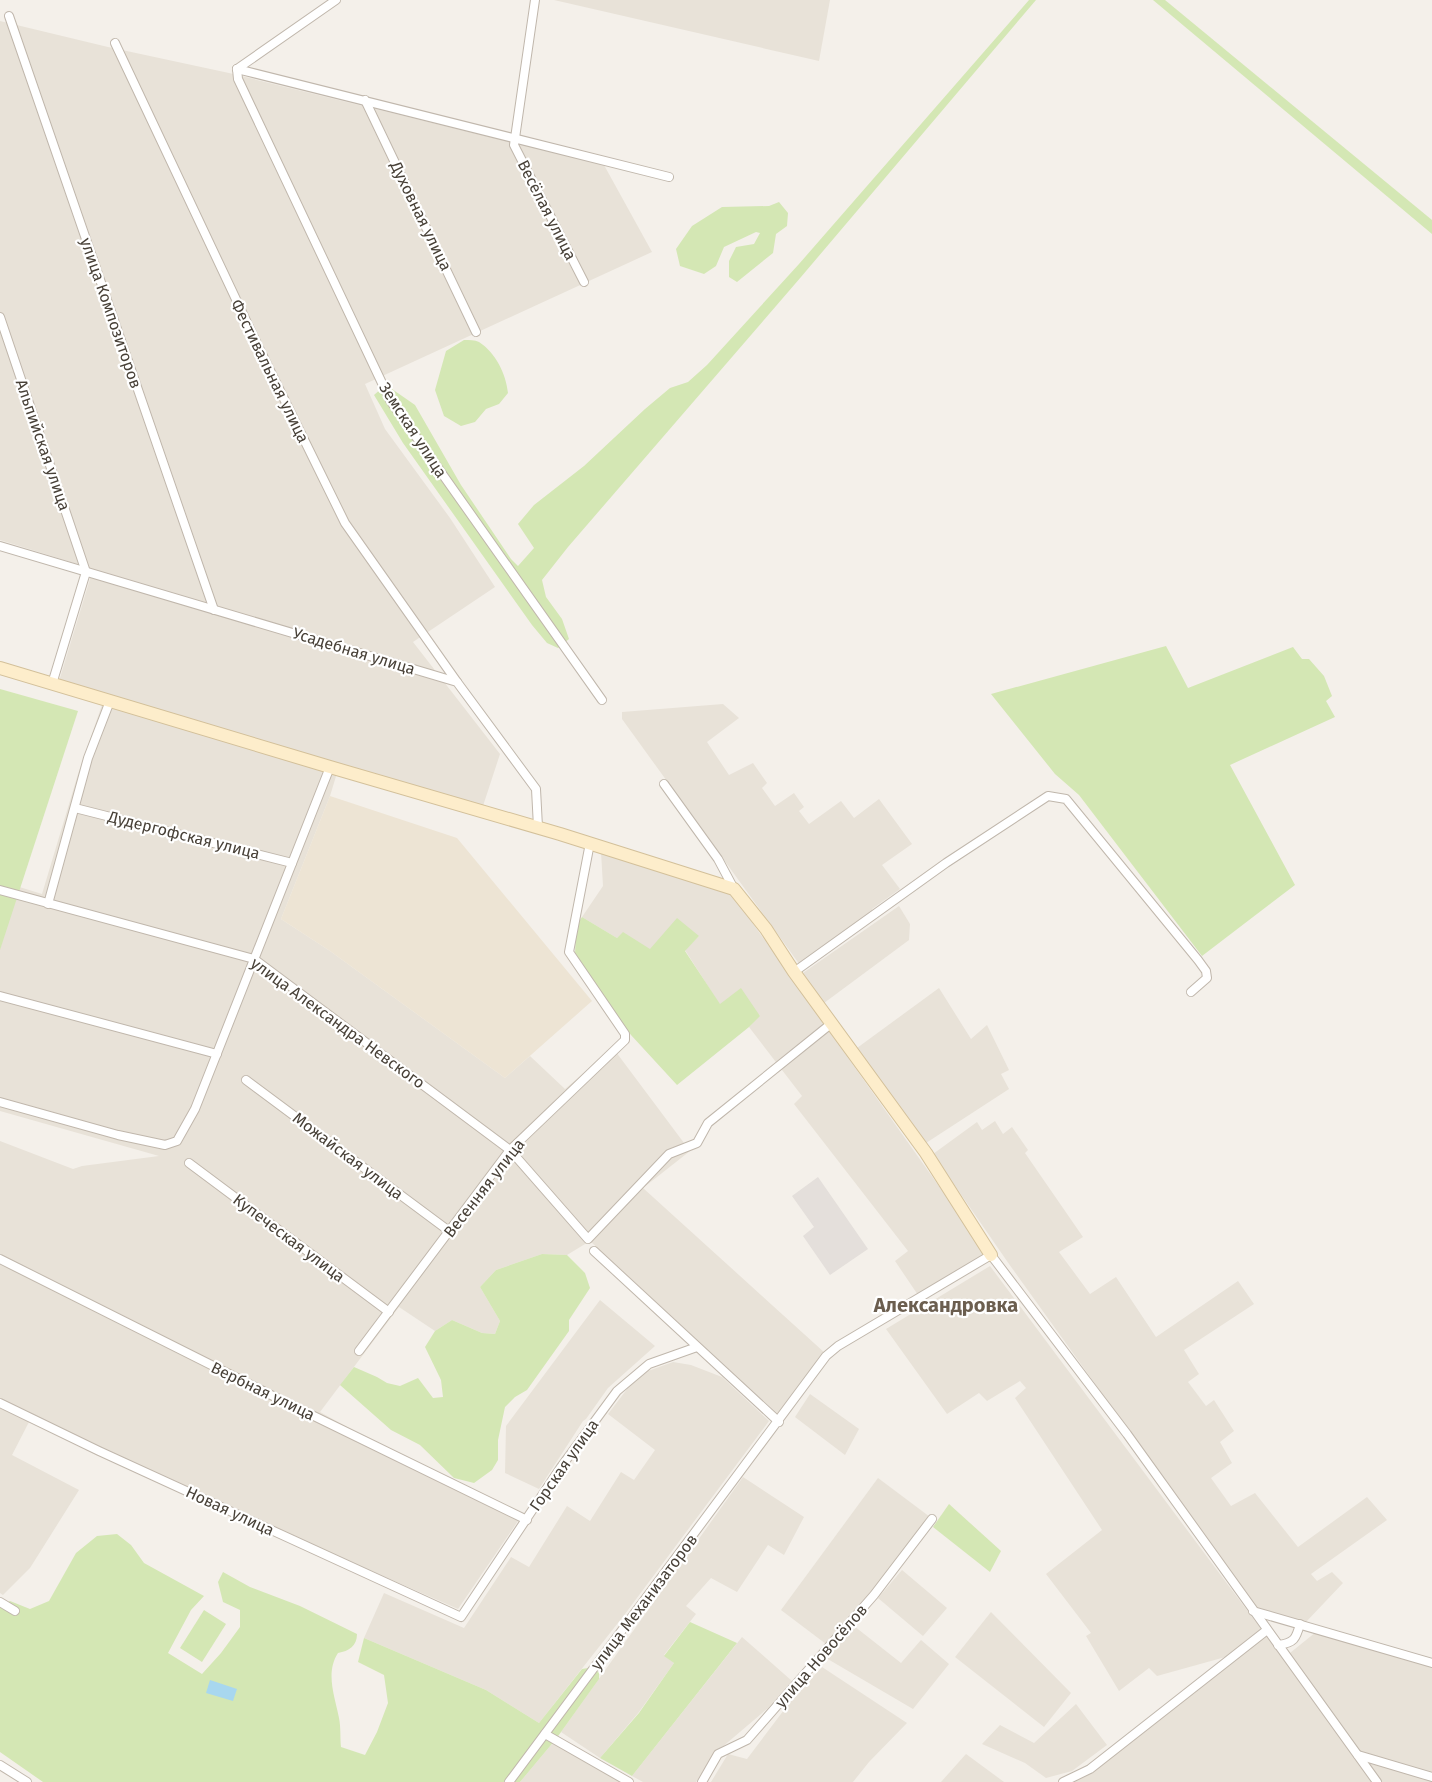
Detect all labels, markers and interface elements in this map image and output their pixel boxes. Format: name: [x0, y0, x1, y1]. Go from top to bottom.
street label: Духовная улица: [386, 157, 456, 274]
street label: Весёлая улица: [514, 157, 580, 263]
street label: улица Композиторов: [76, 235, 146, 391]
street label: Фестивальная улица: [227, 296, 313, 446]
street label: Альпийская улица: [12, 377, 74, 513]
street label: Земская улица: [375, 379, 451, 481]
street label: Усадебная улица: [291, 623, 417, 679]
street label: Дудергофская улица: [105, 807, 262, 863]
street label: улица Александра Невского: [247, 953, 429, 1093]
street label: Можайская улица: [289, 1108, 407, 1204]
street label: Весенняя улица: [440, 1135, 528, 1241]
street label: Купеческая улица: [229, 1190, 349, 1286]
district label: Александровка: [873, 1293, 1018, 1317]
street label: Вербная улица: [208, 1358, 318, 1424]
street label: Горская улица: [525, 1416, 603, 1514]
street label: Новая улица: [183, 1482, 277, 1540]
street label: улица Механизаторов: [587, 1530, 701, 1674]
street label: улица Новосёлов: [771, 1600, 871, 1712]

